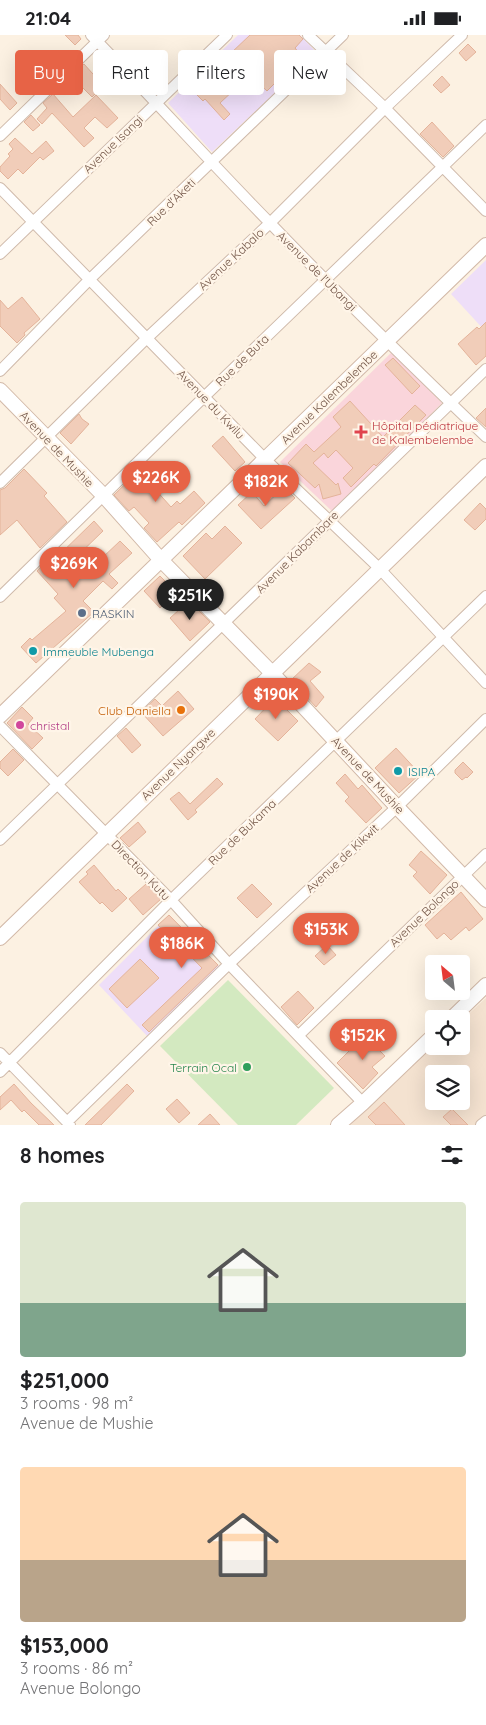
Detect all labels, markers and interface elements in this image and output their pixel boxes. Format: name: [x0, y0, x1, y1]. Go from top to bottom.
text: 21:04: [25, 6, 71, 30]
chip: Buy: [15, 50, 83, 95]
chip: Rent: [93, 50, 168, 95]
chip: Filters: [178, 50, 264, 95]
chip: New: [274, 50, 346, 95]
street label: Avenue Isangi: [80, 112, 146, 176]
street label: Rue d'Aketi: [144, 175, 198, 229]
street label: Avenue Kabalo: [195, 225, 267, 293]
street label: Avenue de l'Ubangi: [274, 228, 360, 314]
street label: Rue de Buta: [212, 331, 272, 389]
street label: Avenue Kalembelembe: [278, 347, 381, 447]
street label: Avenue du Kwilu: [174, 366, 248, 442]
street label: Avenue de Mushie: [17, 408, 97, 490]
place label: Hôpital pédiatrique de Kalembelembe: [372, 418, 479, 447]
marker: Hôpital pédiatrique de Kalembelembe: [354, 425, 368, 439]
pin: $226K: [121, 461, 191, 503]
pin: $182K: [231, 465, 301, 507]
text: $226K: [132, 467, 180, 487]
text: $182K: [244, 471, 288, 491]
street label: Avenue Kabambare: [253, 507, 342, 596]
pin: $269K: [39, 547, 109, 589]
text: $269K: [50, 553, 98, 573]
pin: $251K: [155, 579, 225, 621]
text: $251K: [168, 585, 212, 605]
place label: RASKIN: [92, 606, 134, 621]
marker: RASKIN: [76, 607, 88, 619]
place label: Immeuble Mubenga: [43, 644, 154, 659]
marker: Immeuble Mubenga: [27, 645, 39, 657]
pin: $190K: [241, 677, 311, 720]
text: $190K: [253, 684, 299, 704]
place label: Club Daniella: [98, 703, 171, 718]
marker: Club Daniella: [175, 704, 187, 716]
place label: christal: [30, 718, 70, 733]
marker: christal: [14, 719, 26, 731]
street label: Avenue Nyangwe: [138, 725, 218, 803]
street label: Avenue de Mushie: [328, 733, 408, 817]
place label: ISIPA: [408, 764, 435, 779]
marker: ISIPA: [392, 765, 404, 777]
street label: Rue de Bukama: [205, 796, 279, 868]
street label: Avenue de Kikwit: [302, 820, 382, 896]
street label: Direction Kutu: [108, 837, 174, 903]
street label: Avenue Bolongo: [386, 876, 462, 950]
pin: $153K: [291, 913, 361, 955]
text: $153K: [304, 919, 348, 939]
pin: $186K: [147, 927, 217, 969]
text: $186K: [160, 933, 204, 953]
north arrow: [425, 955, 470, 1000]
map controls: [425, 955, 470, 1110]
button: locate: [425, 1010, 470, 1055]
pin: $152K: [328, 1019, 398, 1061]
text: $152K: [341, 1025, 385, 1045]
place label: Terrain Ocal: [170, 1060, 237, 1075]
marker: Terrain Ocal: [241, 1061, 253, 1073]
button: layers: [425, 1065, 470, 1110]
icon: filters: [438, 1141, 466, 1169]
text: 8 homes: [20, 1142, 105, 1168]
icon: home: [198, 1235, 288, 1325]
text: $251,000: [20, 1367, 109, 1393]
text: 3 rooms · 98 m²: [20, 1393, 133, 1413]
text: Avenue de Mushie: [20, 1413, 154, 1433]
icon: home: [198, 1500, 288, 1590]
text: $153,000: [20, 1632, 109, 1658]
text: 3 rooms · 86 m²: [20, 1658, 133, 1678]
text: Avenue Bolongo: [20, 1678, 141, 1698]

